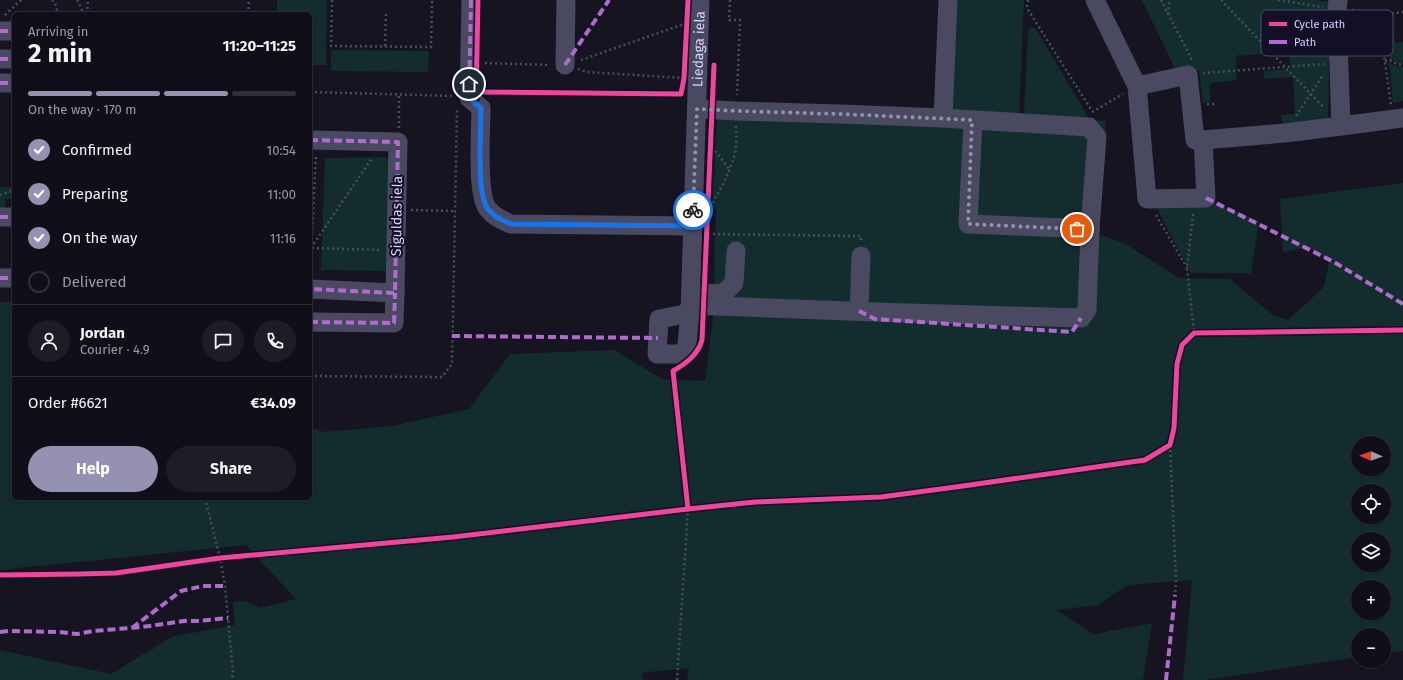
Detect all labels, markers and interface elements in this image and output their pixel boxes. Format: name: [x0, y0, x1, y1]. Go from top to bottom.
legend: [1261, 10, 1393, 56]
street label: Liedaga iela: [689, 11, 708, 87]
text: Cycle path: [1294, 18, 1345, 31]
text: Arriving in: [28, 24, 88, 39]
text: Path: [1294, 36, 1316, 49]
text: 11:20–11:25: [222, 37, 296, 55]
text: 2 min: [28, 38, 92, 69]
pin: [452, 67, 486, 101]
icon: home: [458, 73, 480, 95]
text: On the way · 170 m: [28, 102, 136, 117]
icon: check: [28, 139, 50, 161]
text: Confirmed: [62, 141, 132, 159]
text: 10:54: [267, 143, 296, 158]
street label: Siguldas iela: [388, 176, 406, 256]
icon: check: [28, 183, 50, 205]
text: Preparing: [62, 185, 127, 203]
text: 11:00: [267, 187, 296, 202]
courier: [673, 190, 713, 230]
icon: bike: [682, 199, 704, 221]
pin: [1060, 212, 1094, 246]
icon: bag: [1066, 218, 1088, 240]
icon: check: [28, 227, 50, 249]
text: On the way: [62, 229, 137, 247]
text: 11:16: [270, 231, 296, 246]
text: Delivered: [62, 273, 126, 291]
button: person: [28, 320, 70, 362]
button: chat: [202, 320, 244, 362]
button: phone: [254, 320, 296, 362]
text: Jordan: [80, 324, 125, 342]
text: Courier · 4.9: [80, 342, 150, 357]
text: Order #6621: [28, 394, 108, 412]
text: €34.09: [250, 394, 296, 412]
north arrow: [1351, 436, 1391, 476]
map controls: [1351, 436, 1391, 668]
button: Help: [28, 446, 158, 492]
button: Share: [166, 446, 296, 492]
button: locate: [1351, 484, 1391, 524]
button: layers: [1351, 532, 1391, 572]
button: +: [1351, 580, 1391, 620]
button: −: [1351, 628, 1391, 668]

